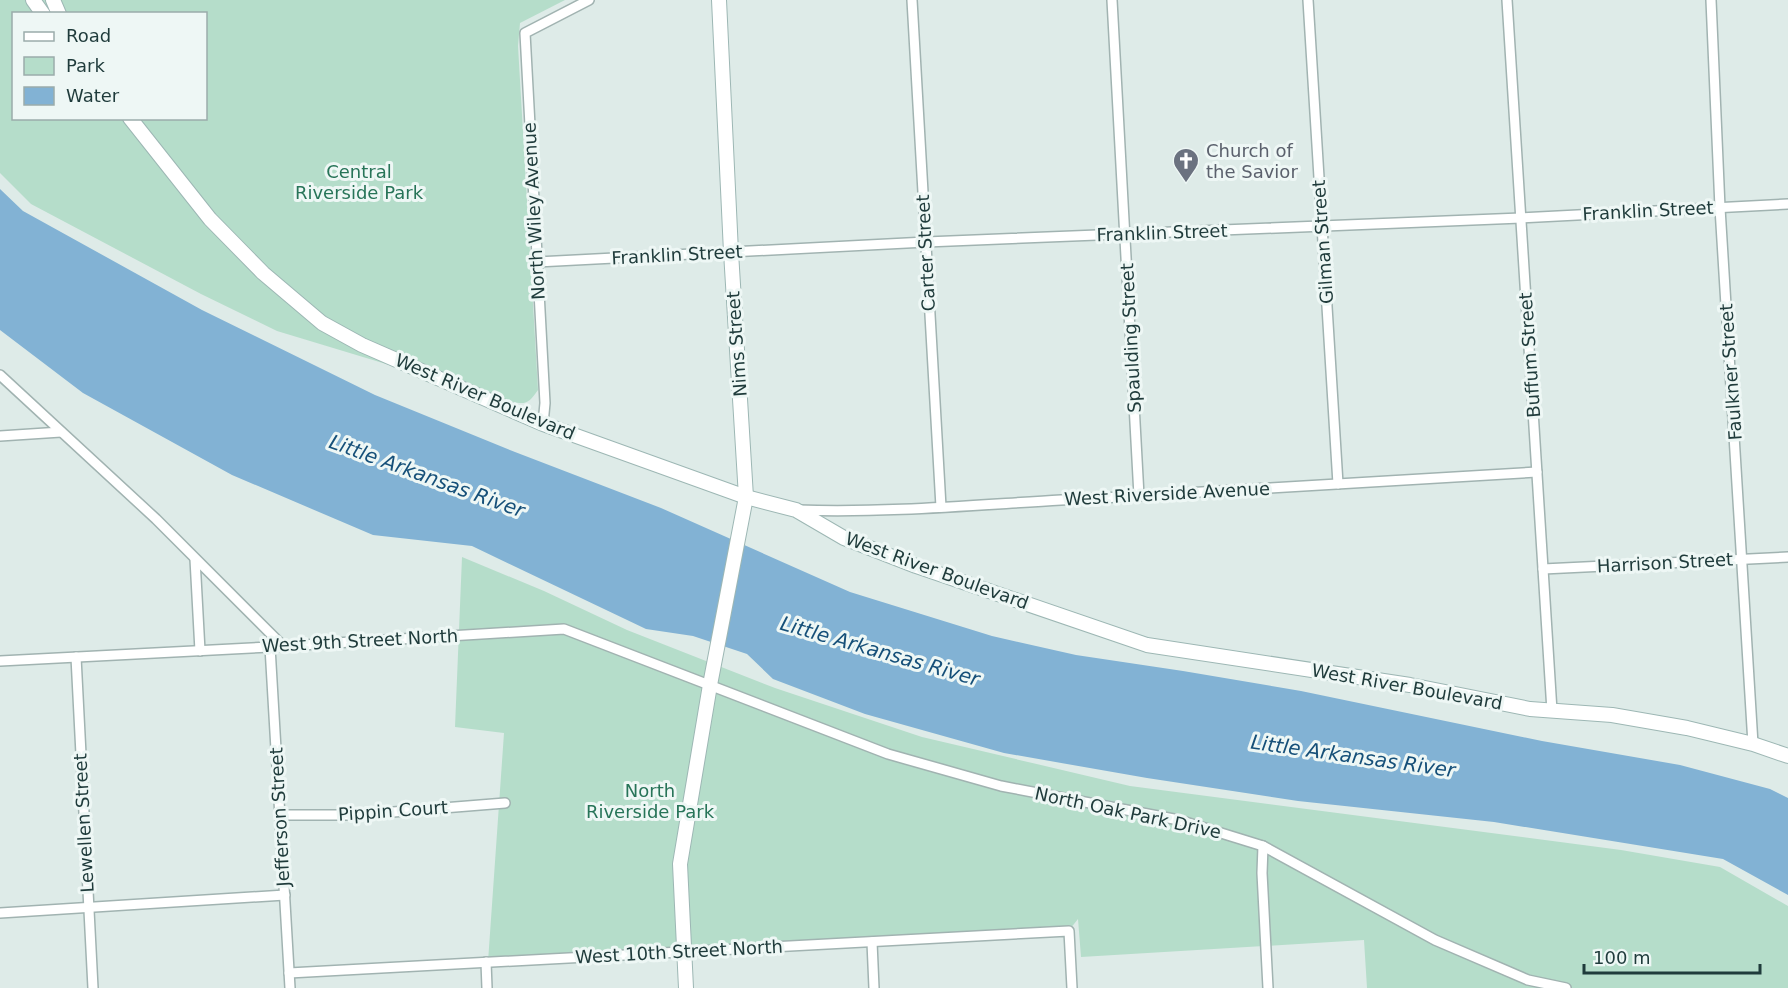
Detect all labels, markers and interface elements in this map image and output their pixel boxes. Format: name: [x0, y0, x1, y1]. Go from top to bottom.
legend: [12, 12, 207, 120]
text: Road: [66, 25, 111, 46]
text: Park: [66, 55, 105, 76]
text: Water: [66, 85, 120, 106]
street label: North Wiley Avenue: [518, 122, 549, 300]
place label: Church of the Savior: [1206, 140, 1298, 182]
church icon: Church of the Savior: [1171, 146, 1201, 184]
park label: Central Riverside Park: [295, 161, 424, 203]
street label: Gilman Street: [1308, 179, 1337, 305]
street label: Carter Street: [912, 194, 939, 312]
street label: Franklin Street: [1582, 197, 1714, 224]
street label: Franklin Street: [1096, 220, 1228, 245]
street label: Franklin Street: [611, 241, 743, 268]
street label: Spaulding Street: [1116, 263, 1145, 413]
street label: Nims Street: [722, 291, 751, 398]
street label: Buffum Street: [1515, 292, 1544, 418]
street label: Faulkner Street: [1715, 303, 1746, 441]
street label: West River Boulevard: [392, 349, 578, 444]
water label: Little Arkansas River: [326, 429, 530, 523]
street label: West Riverside Avenue: [1064, 478, 1270, 509]
street label: West River Boulevard: [843, 528, 1032, 613]
street label: Harrison Street: [1596, 548, 1734, 577]
water label: Little Arkansas River: [778, 611, 984, 691]
street label: West 9th Street North: [261, 625, 459, 656]
street label: West River Boulevard: [1310, 659, 1504, 714]
water label: Little Arkansas River: [1249, 730, 1459, 782]
street label: Jefferson Street: [265, 747, 294, 888]
street label: Lewellen Street: [69, 753, 98, 893]
park label: North Riverside Park: [586, 780, 715, 822]
street label: North Oak Park Drive: [1033, 782, 1223, 843]
street label: Pippin Court: [337, 796, 449, 825]
street label: West 10th Street North: [575, 936, 783, 967]
scale bar: [1584, 937, 1760, 975]
text: 100 m: [1593, 947, 1651, 968]

